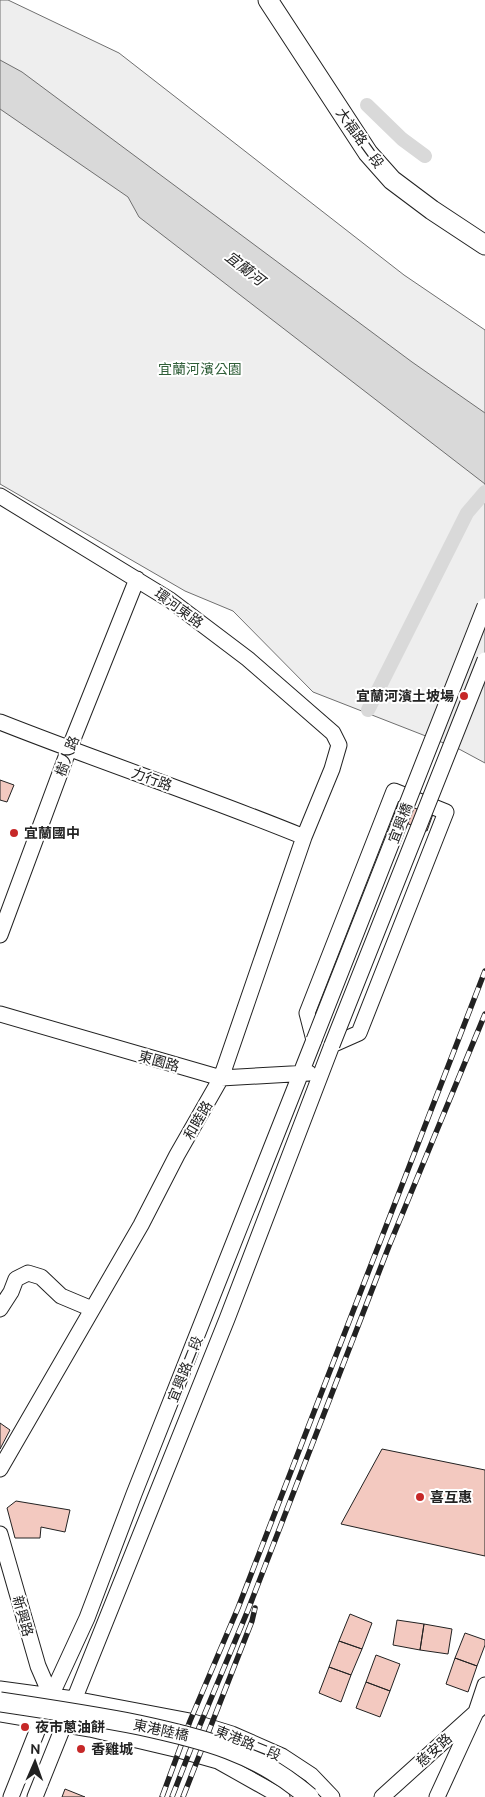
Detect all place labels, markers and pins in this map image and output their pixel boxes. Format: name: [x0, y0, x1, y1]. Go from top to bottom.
place label: 宜蘭河濱土坡場: [356, 688, 454, 704]
marker: 宜蘭河濱土坡場: [458, 690, 470, 702]
place label: 宜蘭國中: [24, 825, 80, 841]
marker: 宜蘭國中: [8, 827, 20, 839]
place label: 喜互惠: [430, 1489, 472, 1505]
marker: 喜互惠: [414, 1491, 426, 1503]
place label: 夜市蔥油餅: [35, 1719, 105, 1735]
marker: 夜市蔥油餅: [19, 1721, 31, 1733]
place label: 香雞城: [91, 1741, 133, 1757]
marker: 香雞城: [75, 1743, 87, 1755]

